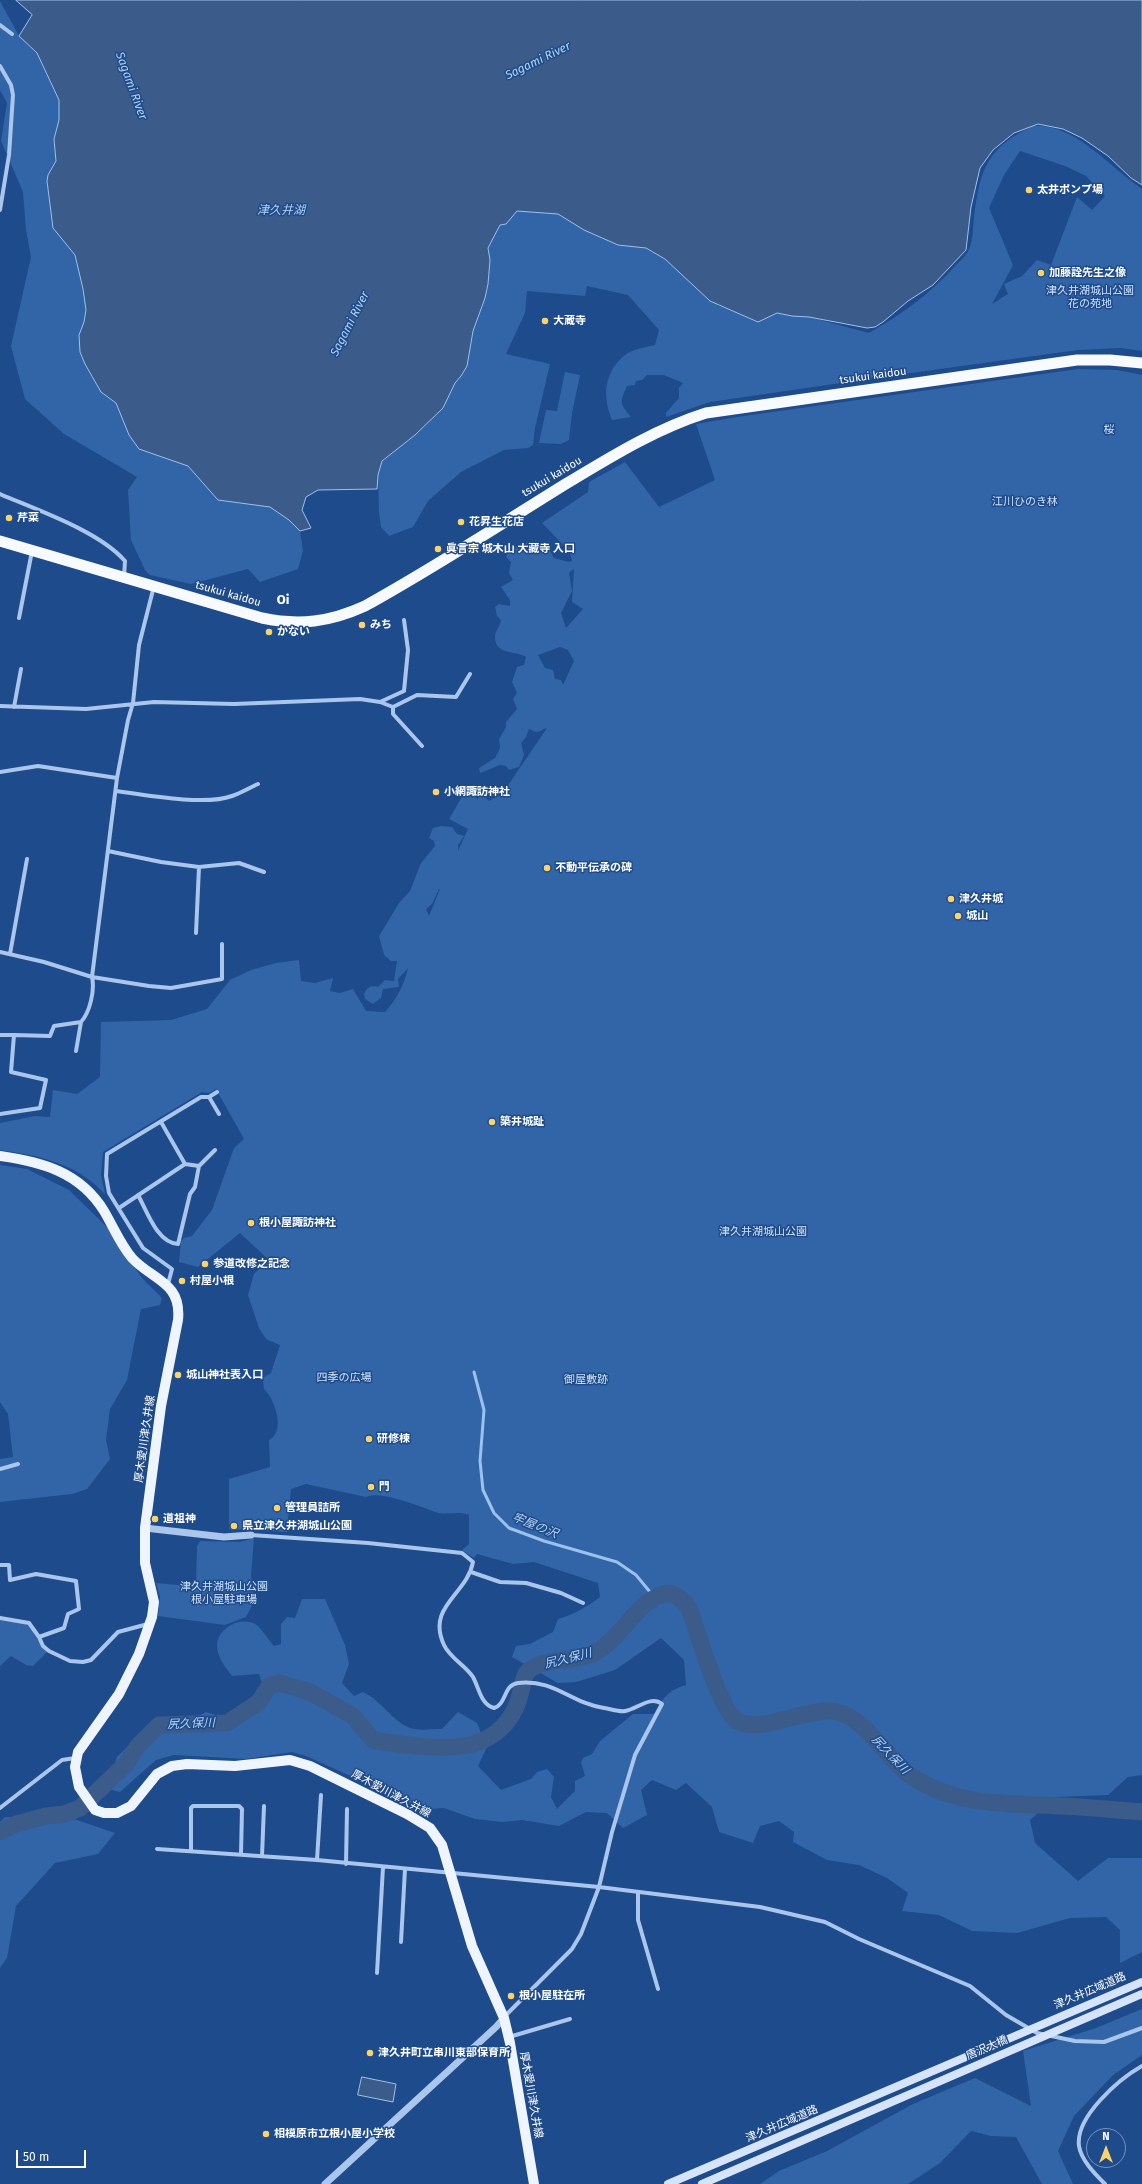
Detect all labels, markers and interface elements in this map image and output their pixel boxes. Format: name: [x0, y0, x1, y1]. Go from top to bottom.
water label: Sagami River: [503, 39, 573, 83]
water label: Sagami River: [112, 50, 150, 122]
place label: 太井ポンプ場: [1037, 183, 1103, 197]
marker: 太井ポンプ場: [1024, 185, 1034, 195]
water label: 津久井湖: [257, 204, 305, 218]
place label: 加藤詮先生之像: [1049, 266, 1126, 280]
marker: 加藤詮先生之像: [1036, 268, 1046, 278]
park label: 津久井湖城山公園 花の苑地: [1046, 284, 1134, 310]
water label: Sagami River: [328, 289, 372, 359]
place label: 大蔵寺: [553, 314, 586, 328]
marker: 大蔵寺: [540, 316, 550, 326]
street label: tsukui kaidou: [839, 365, 907, 387]
park label: 桜: [1104, 423, 1114, 437]
street label: tsukui kaidou: [520, 454, 584, 500]
park label: 江川ひのき林: [992, 495, 1058, 509]
place label: 芹菜: [17, 511, 39, 525]
marker: 芹菜: [4, 513, 14, 523]
place label: 花昇生花店: [469, 515, 524, 529]
marker: 花昇生花店: [456, 517, 466, 527]
place label: 眞言宗 城木山 大藏寺 入口: [446, 542, 575, 556]
marker: 眞言宗 城木山 大藏寺 入口: [433, 544, 443, 554]
street label: tsukui kaidou: [194, 578, 262, 610]
district label: Oi: [277, 592, 289, 608]
place label: みち: [370, 618, 392, 632]
marker: みち: [357, 620, 367, 630]
place label: かない: [277, 625, 310, 639]
marker: かない: [264, 627, 274, 637]
place label: 小網諏訪神社: [444, 785, 510, 799]
marker: 小網諏訪神社: [431, 787, 441, 797]
place label: 不動平伝承の碑: [555, 861, 632, 875]
marker: 不動平伝承の碑: [542, 863, 552, 873]
place label: 津久井城: [959, 892, 1003, 906]
marker: 津久井城: [946, 894, 956, 904]
place label: 城山: [966, 909, 988, 923]
marker: 城山: [953, 911, 963, 921]
place label: 築井城趾: [500, 1115, 544, 1129]
marker: 築井城趾: [487, 1117, 497, 1127]
place label: 根小屋諏訪神社: [259, 1216, 336, 1230]
marker: 根小屋諏訪神社: [246, 1218, 256, 1228]
park label: 津久井湖城山公園: [719, 1225, 807, 1239]
place label: 参道改修之記念: [213, 1257, 290, 1271]
marker: 参道改修之記念: [200, 1259, 210, 1269]
place label: 村屋小根: [190, 1274, 234, 1288]
marker: 村屋小根: [177, 1276, 187, 1286]
place label: 城山神社表入口: [186, 1368, 263, 1382]
marker: 城山神社表入口: [173, 1370, 183, 1380]
park label: 四季の広場: [317, 1371, 371, 1385]
park label: 御屋敷跡: [564, 1373, 608, 1387]
street label: 厚木愛川津久井線: [132, 1395, 158, 1483]
place label: 研修棟: [377, 1432, 410, 1446]
marker: 研修棟: [364, 1434, 374, 1444]
place label: 門: [379, 1480, 390, 1494]
marker: 門: [366, 1482, 376, 1492]
place label: 管理員詰所: [285, 1501, 340, 1515]
marker: 管理員詰所: [272, 1503, 282, 1513]
water label: 牢屋の沢: [510, 1510, 560, 1542]
place label: 道祖神: [163, 1512, 196, 1526]
marker: 道祖神: [150, 1514, 160, 1524]
place label: 県立津久井湖城山公園: [242, 1519, 352, 1533]
marker: 県立津久井湖城山公園: [229, 1521, 239, 1531]
park label: 津久井湖城山公園 根小屋駐車場: [180, 1580, 268, 1606]
water label: 尻久保川: [543, 1646, 593, 1672]
water label: 尻久保川: [167, 1716, 215, 1732]
water label: 尻久保川: [868, 1733, 912, 1777]
street label: 厚木愛川津久井線: [349, 1768, 433, 1820]
street label: 津久井広域道路: [1052, 1970, 1128, 2012]
place label: 根小屋駐在所: [519, 1989, 585, 2003]
marker: 根小屋駐在所: [506, 1991, 516, 2001]
street label: 唐沢大橋: [964, 2033, 1010, 2063]
place label: 津久井町立串川東部保育所: [378, 2046, 510, 2060]
marker: 津久井町立串川東部保育所: [365, 2048, 375, 2058]
street label: 厚木愛川津久井線: [517, 2051, 545, 2139]
street label: 津久井広域道路: [744, 2103, 820, 2145]
place label: 相模原市立根小屋小学校: [274, 2127, 395, 2141]
north arrow: [1086, 2128, 1126, 2168]
marker: 相模原市立根小屋小学校: [261, 2129, 271, 2139]
text: N: [1102, 2130, 1110, 2143]
scale bar: [18, 2142, 88, 2168]
text: 50 m: [23, 2150, 49, 2164]

